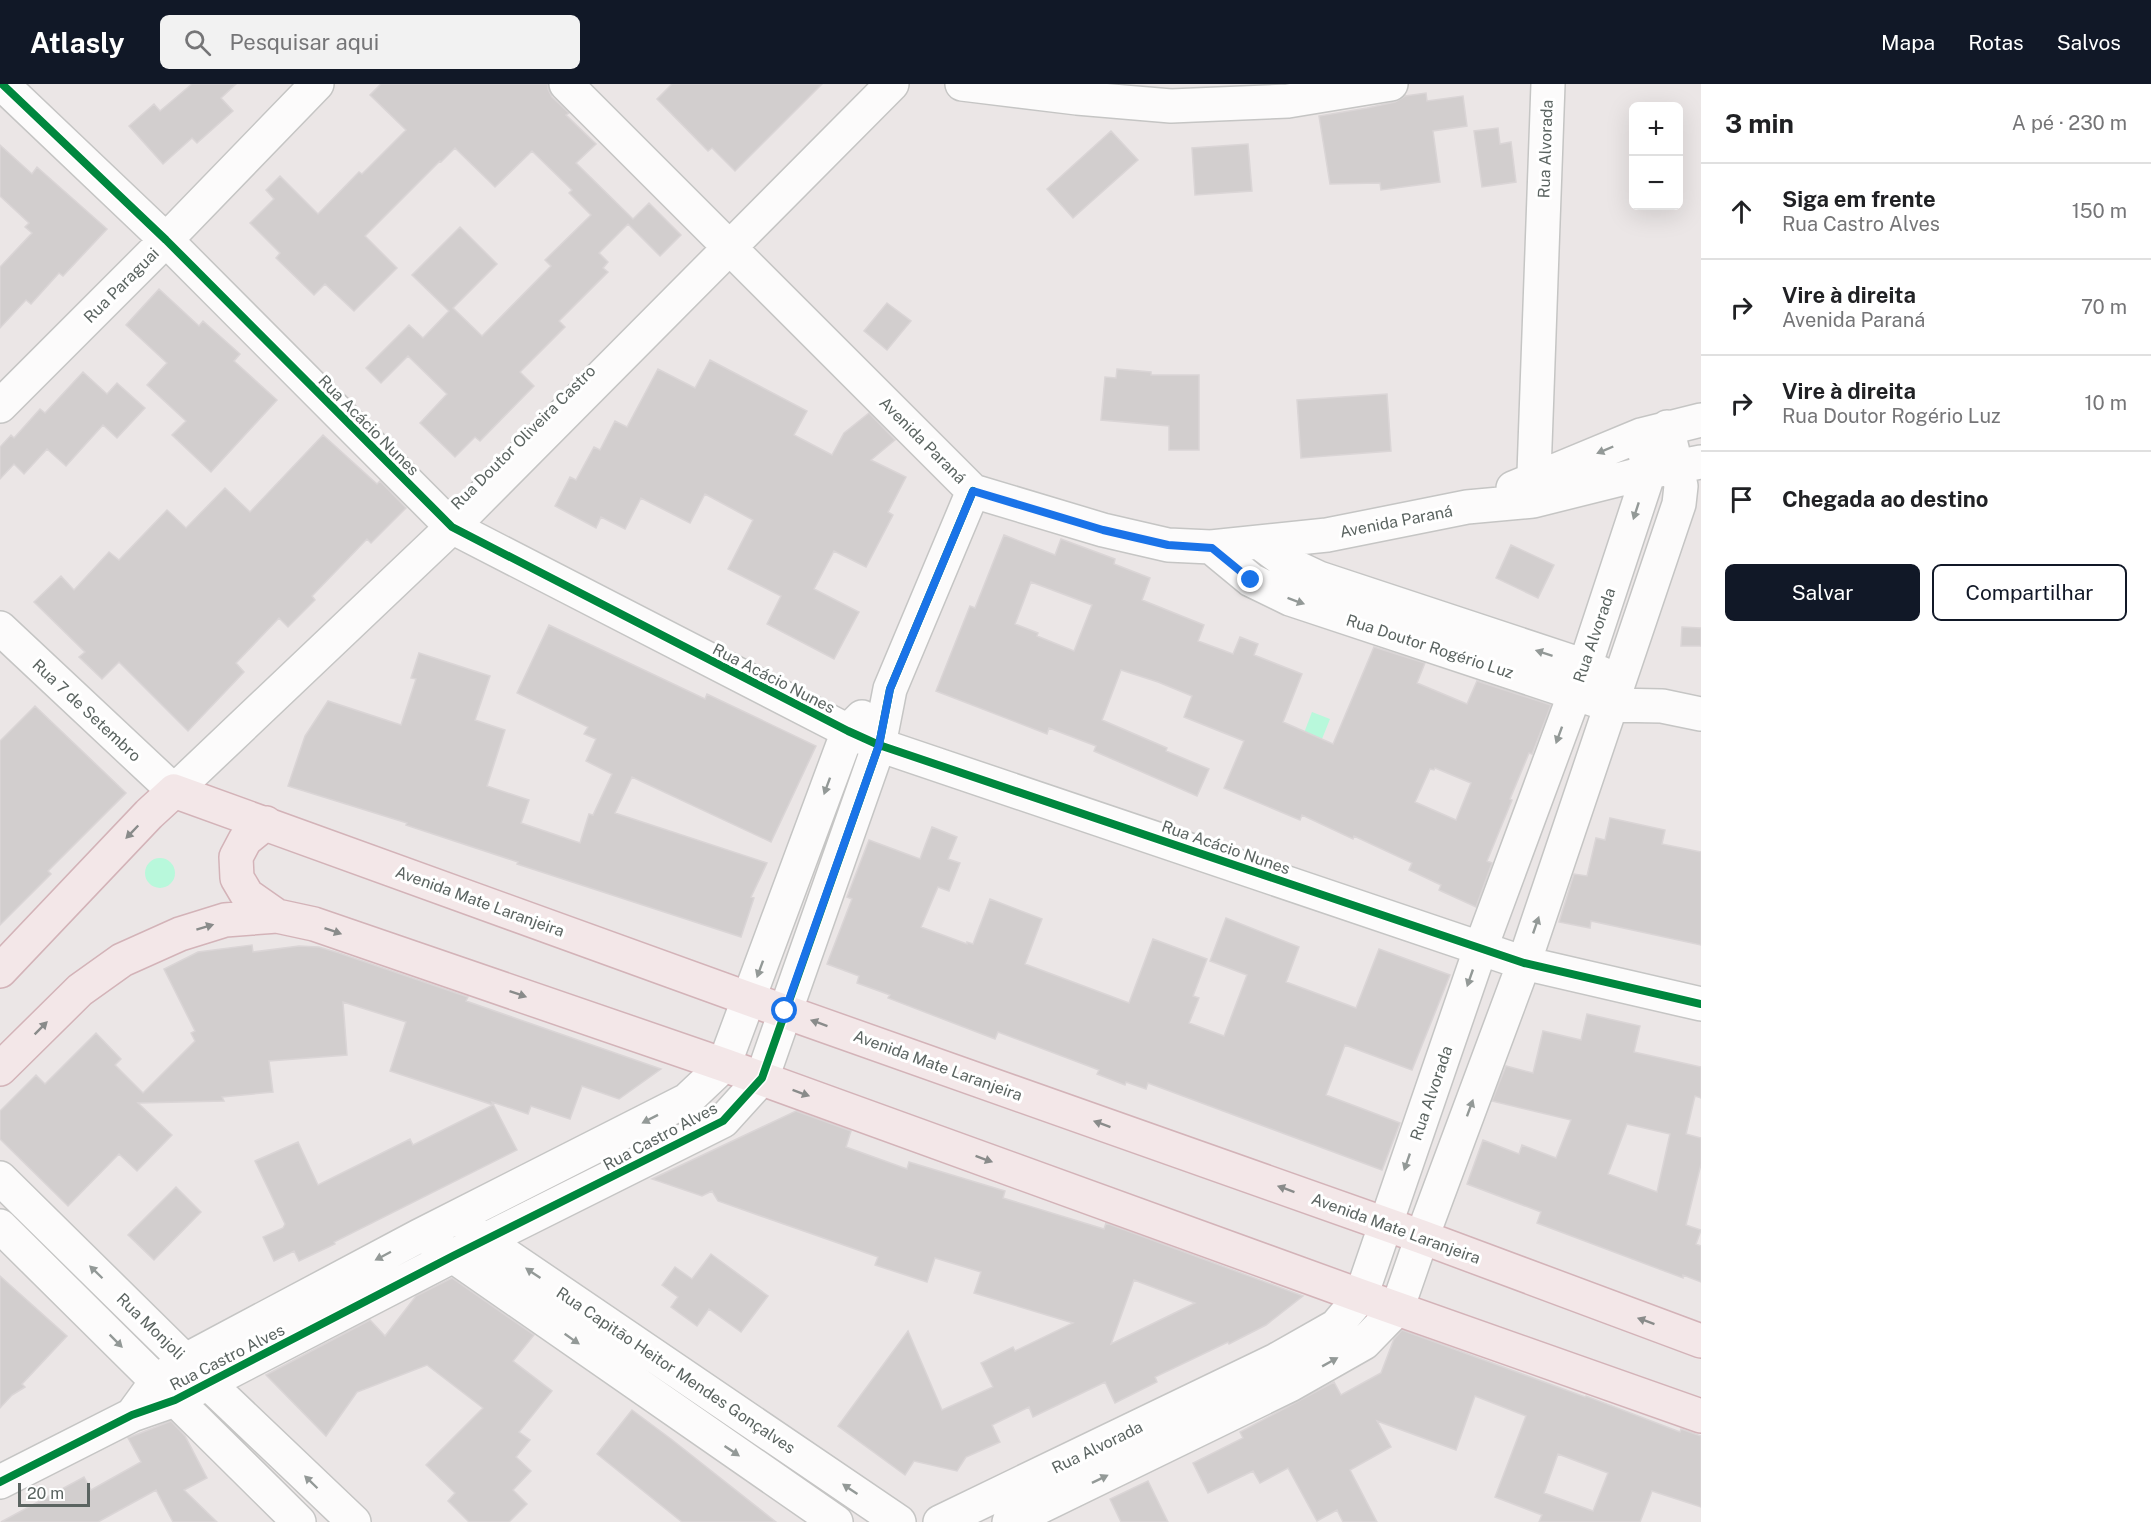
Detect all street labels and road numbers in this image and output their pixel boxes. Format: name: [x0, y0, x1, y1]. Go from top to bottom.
street label: Rua Alvorada: [1534, 99, 1557, 199]
street label: Rua Paraguai: [80, 244, 163, 327]
street label: Rua Doutor Oliveira Castro: [447, 361, 600, 514]
street label: Rua Acácio Nunes: [314, 371, 423, 480]
street label: Avenida Paraná: [875, 393, 970, 488]
street label: Avenida Paraná: [1338, 501, 1454, 542]
street label: Rua Alvorada: [1569, 585, 1620, 685]
street label: Rua Doutor Rogério Luz: [1344, 610, 1516, 683]
street label: Rua Acácio Nunes: [710, 639, 838, 717]
street label: Rua 7 de Setembro: [28, 655, 145, 766]
street label: Rua Acácio Nunes: [1159, 817, 1293, 878]
street label: Avenida Mate Laranjeira: [393, 862, 567, 941]
street label: Avenida Mate Laranjeira: [851, 1026, 1025, 1105]
street label: Rua Alvorada: [1406, 1043, 1457, 1143]
street label: Rua Castro Alves: [600, 1098, 720, 1174]
street label: Avenida Mate Laranjeira: [1309, 1189, 1483, 1268]
street label: Rua Capitão Heitor Mendes Gonçalves: [553, 1283, 799, 1458]
street label: Rua Monjoli: [113, 1289, 189, 1363]
street label: Rua Castro Alves: [167, 1320, 288, 1395]
street label: Rua Alvorada: [1049, 1417, 1146, 1478]

